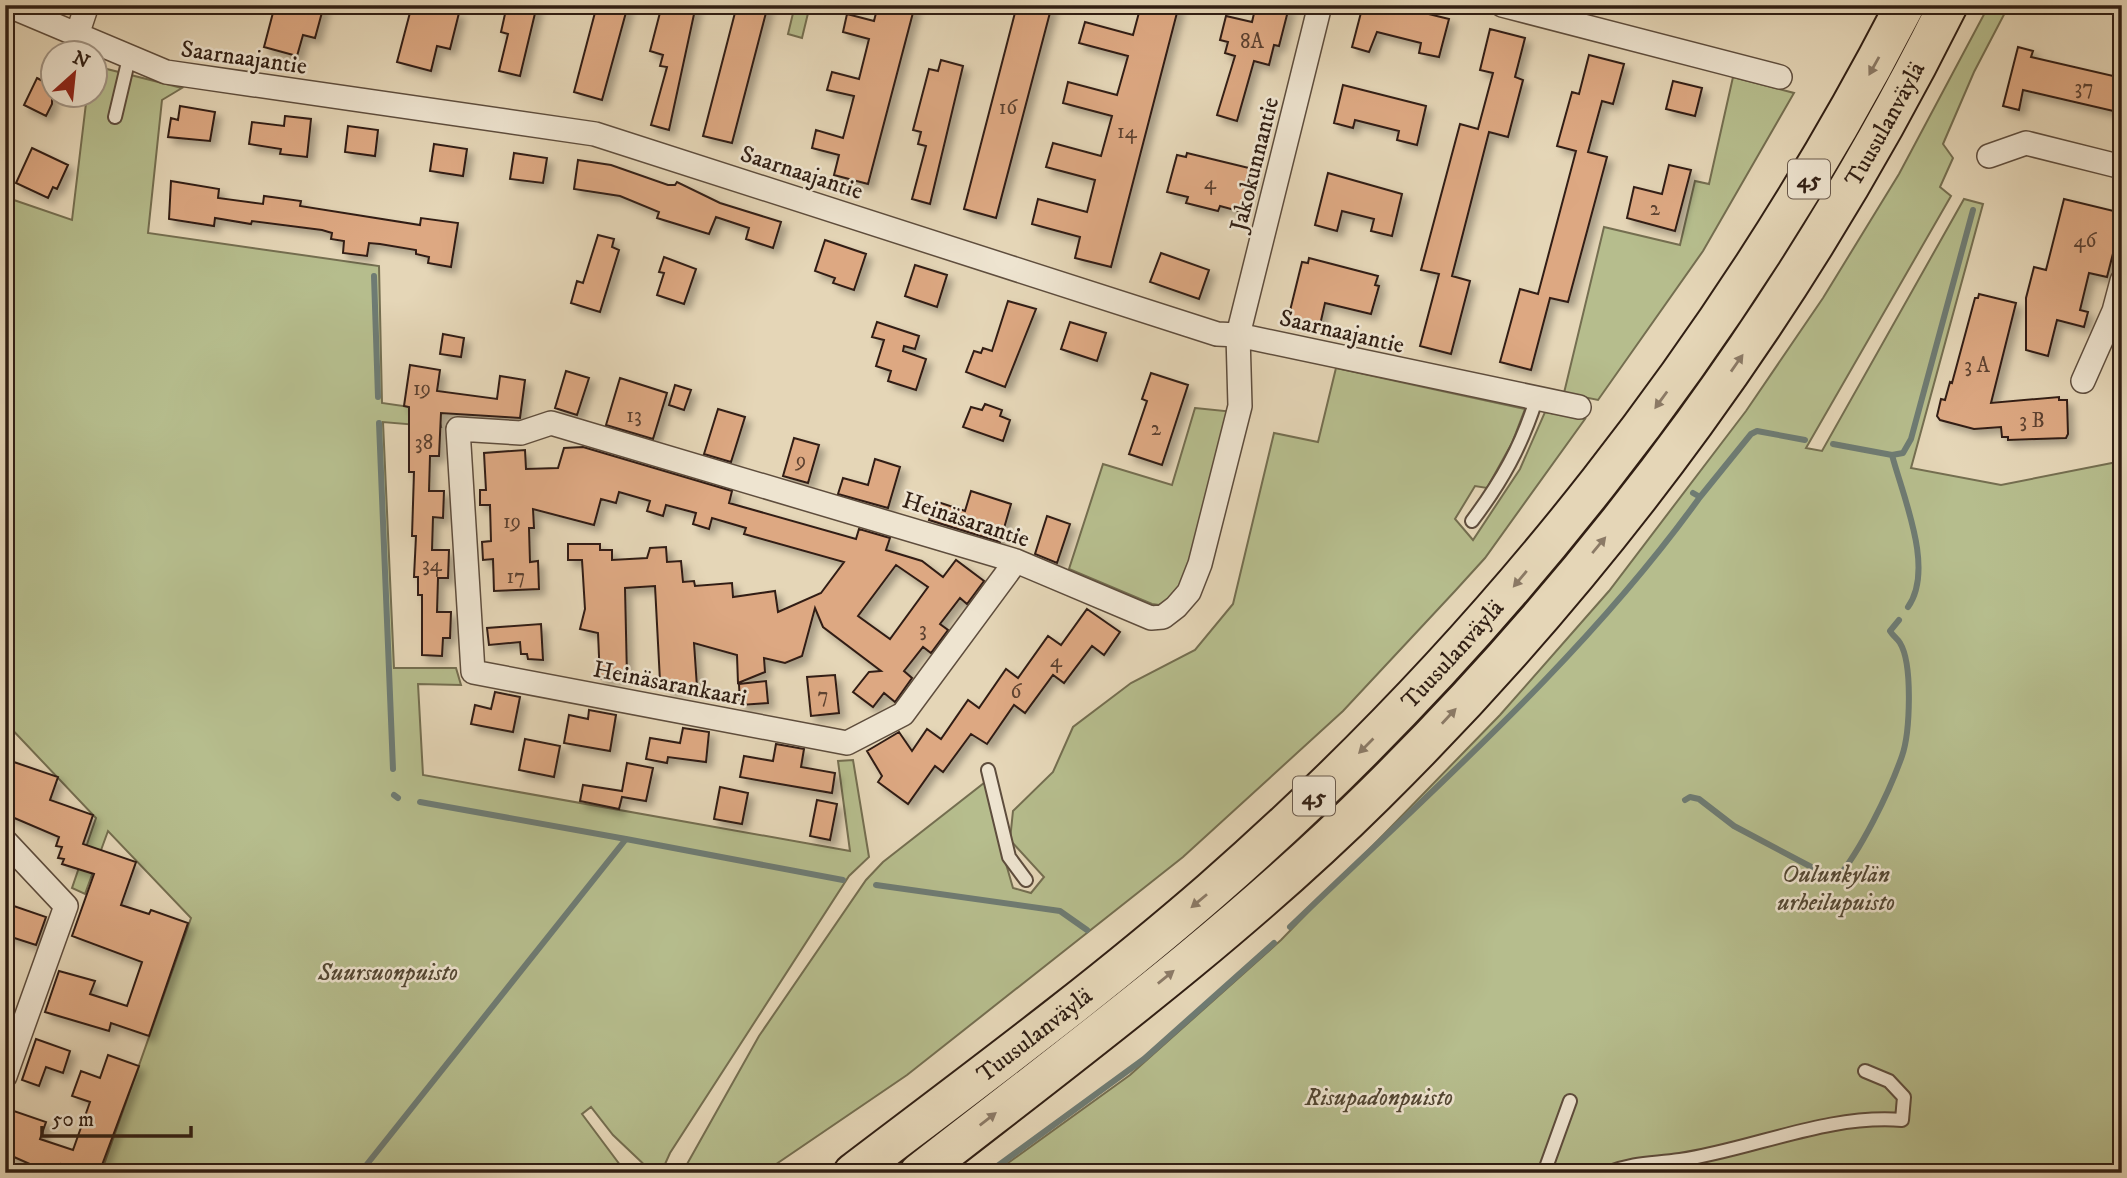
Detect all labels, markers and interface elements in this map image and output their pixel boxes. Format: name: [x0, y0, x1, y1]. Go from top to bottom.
house number: 8A: [1240, 29, 1265, 55]
street label: Saarnaajantie: [179, 34, 309, 82]
north arrow: [38, 38, 108, 108]
text: N: [69, 46, 94, 74]
street label: Tuusulanväylä: [1839, 56, 1933, 192]
one-way arrow: [1868, 56, 1879, 76]
house number: 37: [2075, 75, 2093, 101]
street label: Jakokunnantie: [1223, 94, 1286, 236]
house number: 16: [999, 95, 1018, 121]
house number: 14: [1117, 119, 1138, 145]
street label: Saarnaajantie: [737, 139, 867, 207]
road number: 45: [1788, 160, 1830, 198]
house number: 4: [1204, 170, 1217, 196]
house number: 2: [1650, 196, 1661, 222]
house number: 46: [2073, 228, 2098, 254]
street label: Saarnaajantie: [1277, 303, 1407, 361]
one-way arrow: [1730, 353, 1743, 373]
house number: 3 A: [1964, 353, 1990, 379]
house number: 19: [413, 376, 431, 402]
one-way arrow: [1654, 391, 1668, 409]
house number: 13: [626, 403, 642, 429]
house number: 3 B: [2019, 408, 2045, 434]
house number: 2: [1151, 416, 1162, 442]
house number: 38: [415, 430, 433, 456]
house number: 9: [795, 448, 806, 474]
street label: Heinäsarantie: [898, 485, 1033, 555]
house number: 19: [503, 509, 521, 535]
one-way arrow: [1592, 536, 1607, 554]
house number: 34: [422, 552, 443, 578]
house number: 17: [507, 564, 525, 590]
one-way arrow: [1513, 570, 1528, 587]
street label: Tuusulanväylä: [1395, 593, 1511, 716]
house number: 3: [919, 617, 927, 643]
house number: 4: [1050, 648, 1063, 674]
street label: Heinäsarankaari: [590, 654, 749, 714]
house number: 6: [1011, 679, 1023, 705]
house number: 7: [817, 683, 829, 709]
one-way arrow: [1441, 708, 1457, 725]
one-way arrow: [1358, 738, 1374, 754]
road number: 45: [1293, 776, 1335, 816]
park label: Oulunkylän urheilupuisto: [1777, 860, 1895, 918]
one-way arrow: [1191, 893, 1208, 908]
park label: Suursuonpuisto: [317, 958, 458, 988]
one-way arrow: [1157, 970, 1174, 985]
street label: Tuusulanväylä: [971, 981, 1099, 1090]
park label: Risupadonpuisto: [1304, 1083, 1453, 1113]
scale bar: [42, 1094, 191, 1138]
text: 50 m: [52, 1107, 94, 1133]
one-way arrow: [979, 1113, 997, 1127]

